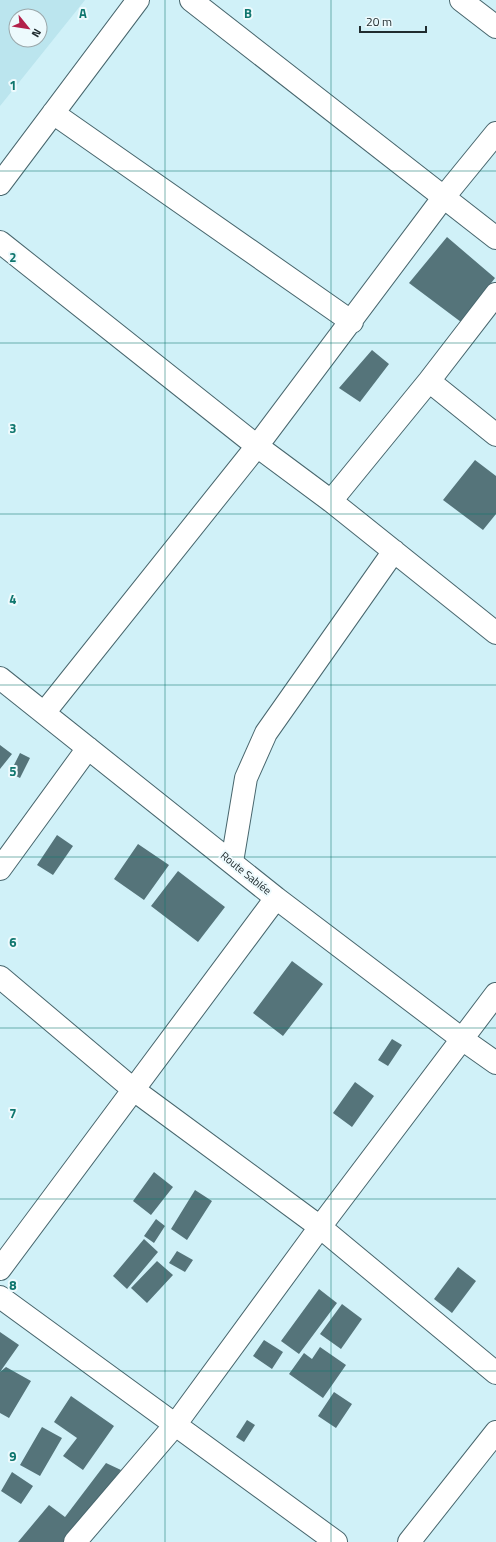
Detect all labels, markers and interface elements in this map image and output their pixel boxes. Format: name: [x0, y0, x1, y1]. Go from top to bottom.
text: A: [79, 3, 87, 23]
text: B: [244, 3, 252, 23]
north arrow: [8, 8, 48, 48]
scale bar: [360, 8, 426, 34]
text: 20 m: [366, 12, 392, 31]
text: N: [28, 26, 45, 40]
text: 1: [9, 75, 17, 95]
text: 2: [9, 247, 17, 267]
text: 3: [9, 418, 17, 438]
text: 4: [9, 589, 17, 609]
text: 5: [9, 761, 17, 781]
street label: Route Sablée: [217, 848, 275, 899]
text: 6: [9, 932, 17, 952]
text: 7: [9, 1103, 17, 1123]
text: 8: [9, 1275, 17, 1295]
text: 9: [9, 1446, 17, 1466]

